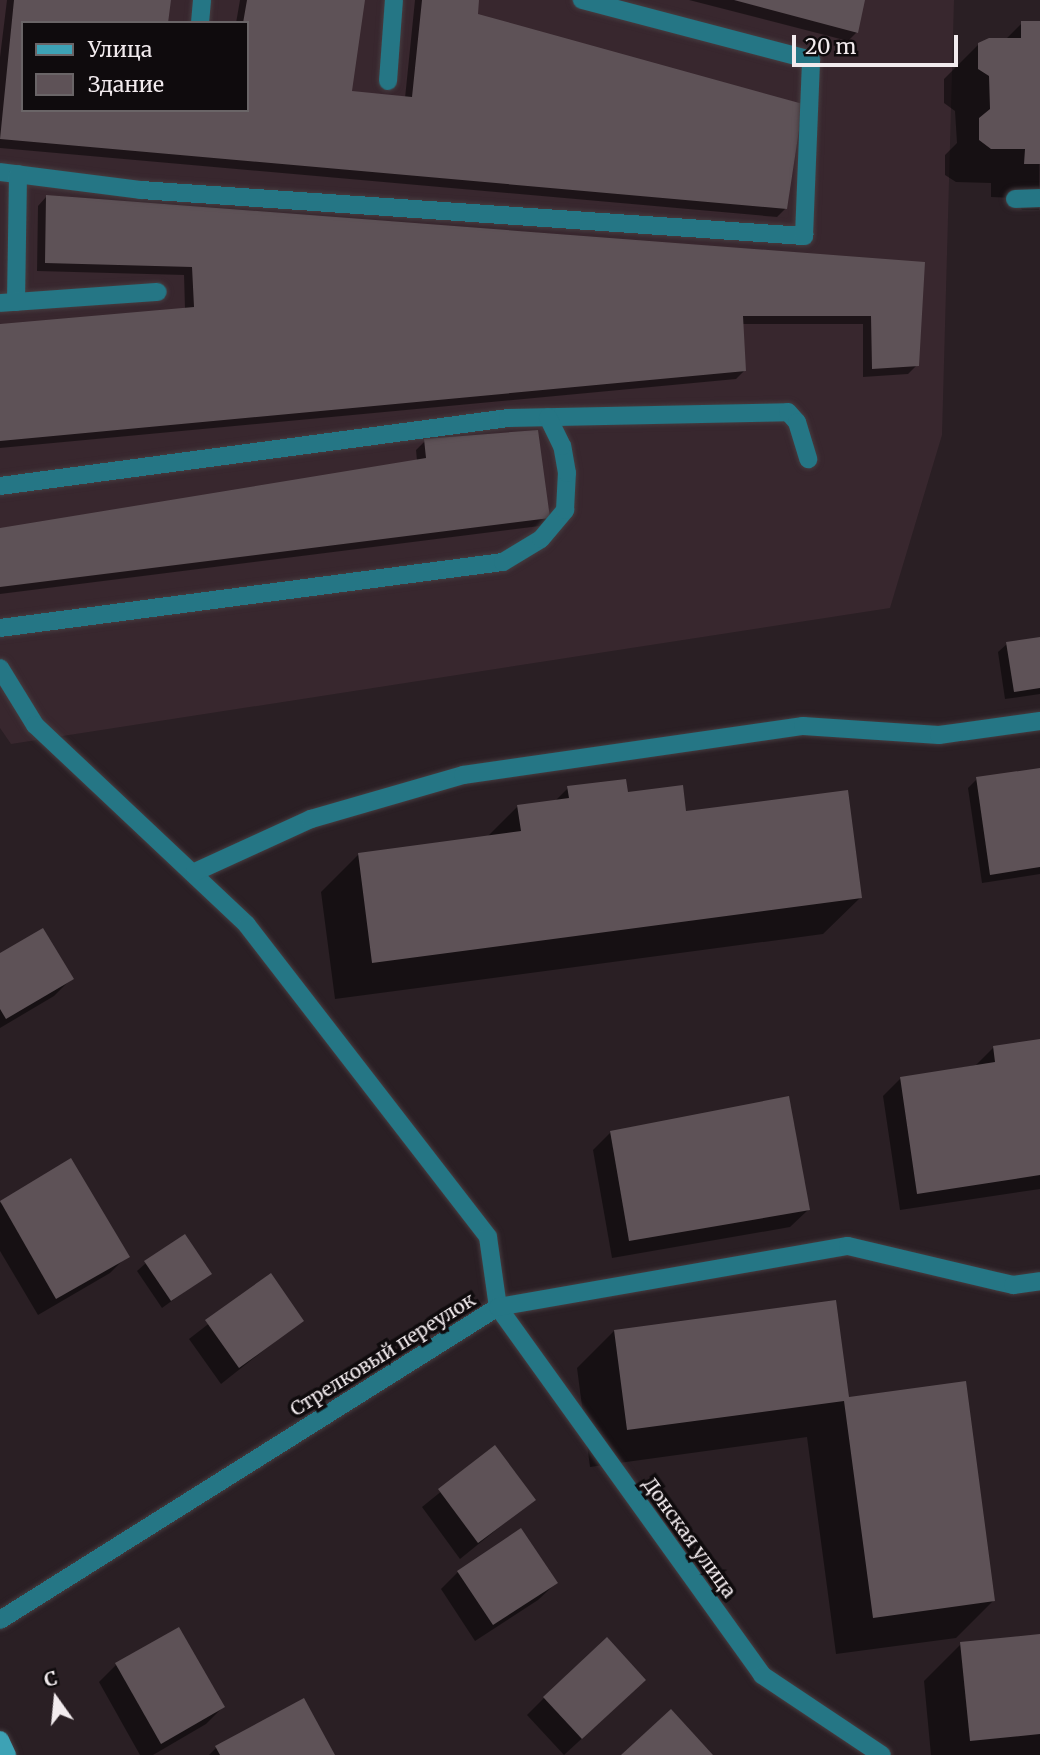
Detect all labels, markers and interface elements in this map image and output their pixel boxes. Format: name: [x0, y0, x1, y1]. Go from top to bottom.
legend: [21, 21, 248, 112]
scale bar: [795, 21, 961, 65]
text: 20 m: [805, 33, 856, 60]
text: Улица: [88, 36, 152, 63]
text: Здание: [88, 71, 164, 98]
street label: Стрелковый переулок: [286, 1289, 480, 1421]
street label: Донская улица: [638, 1473, 740, 1603]
north arrow: [21, 1664, 91, 1734]
text: С: [41, 1665, 60, 1692]

